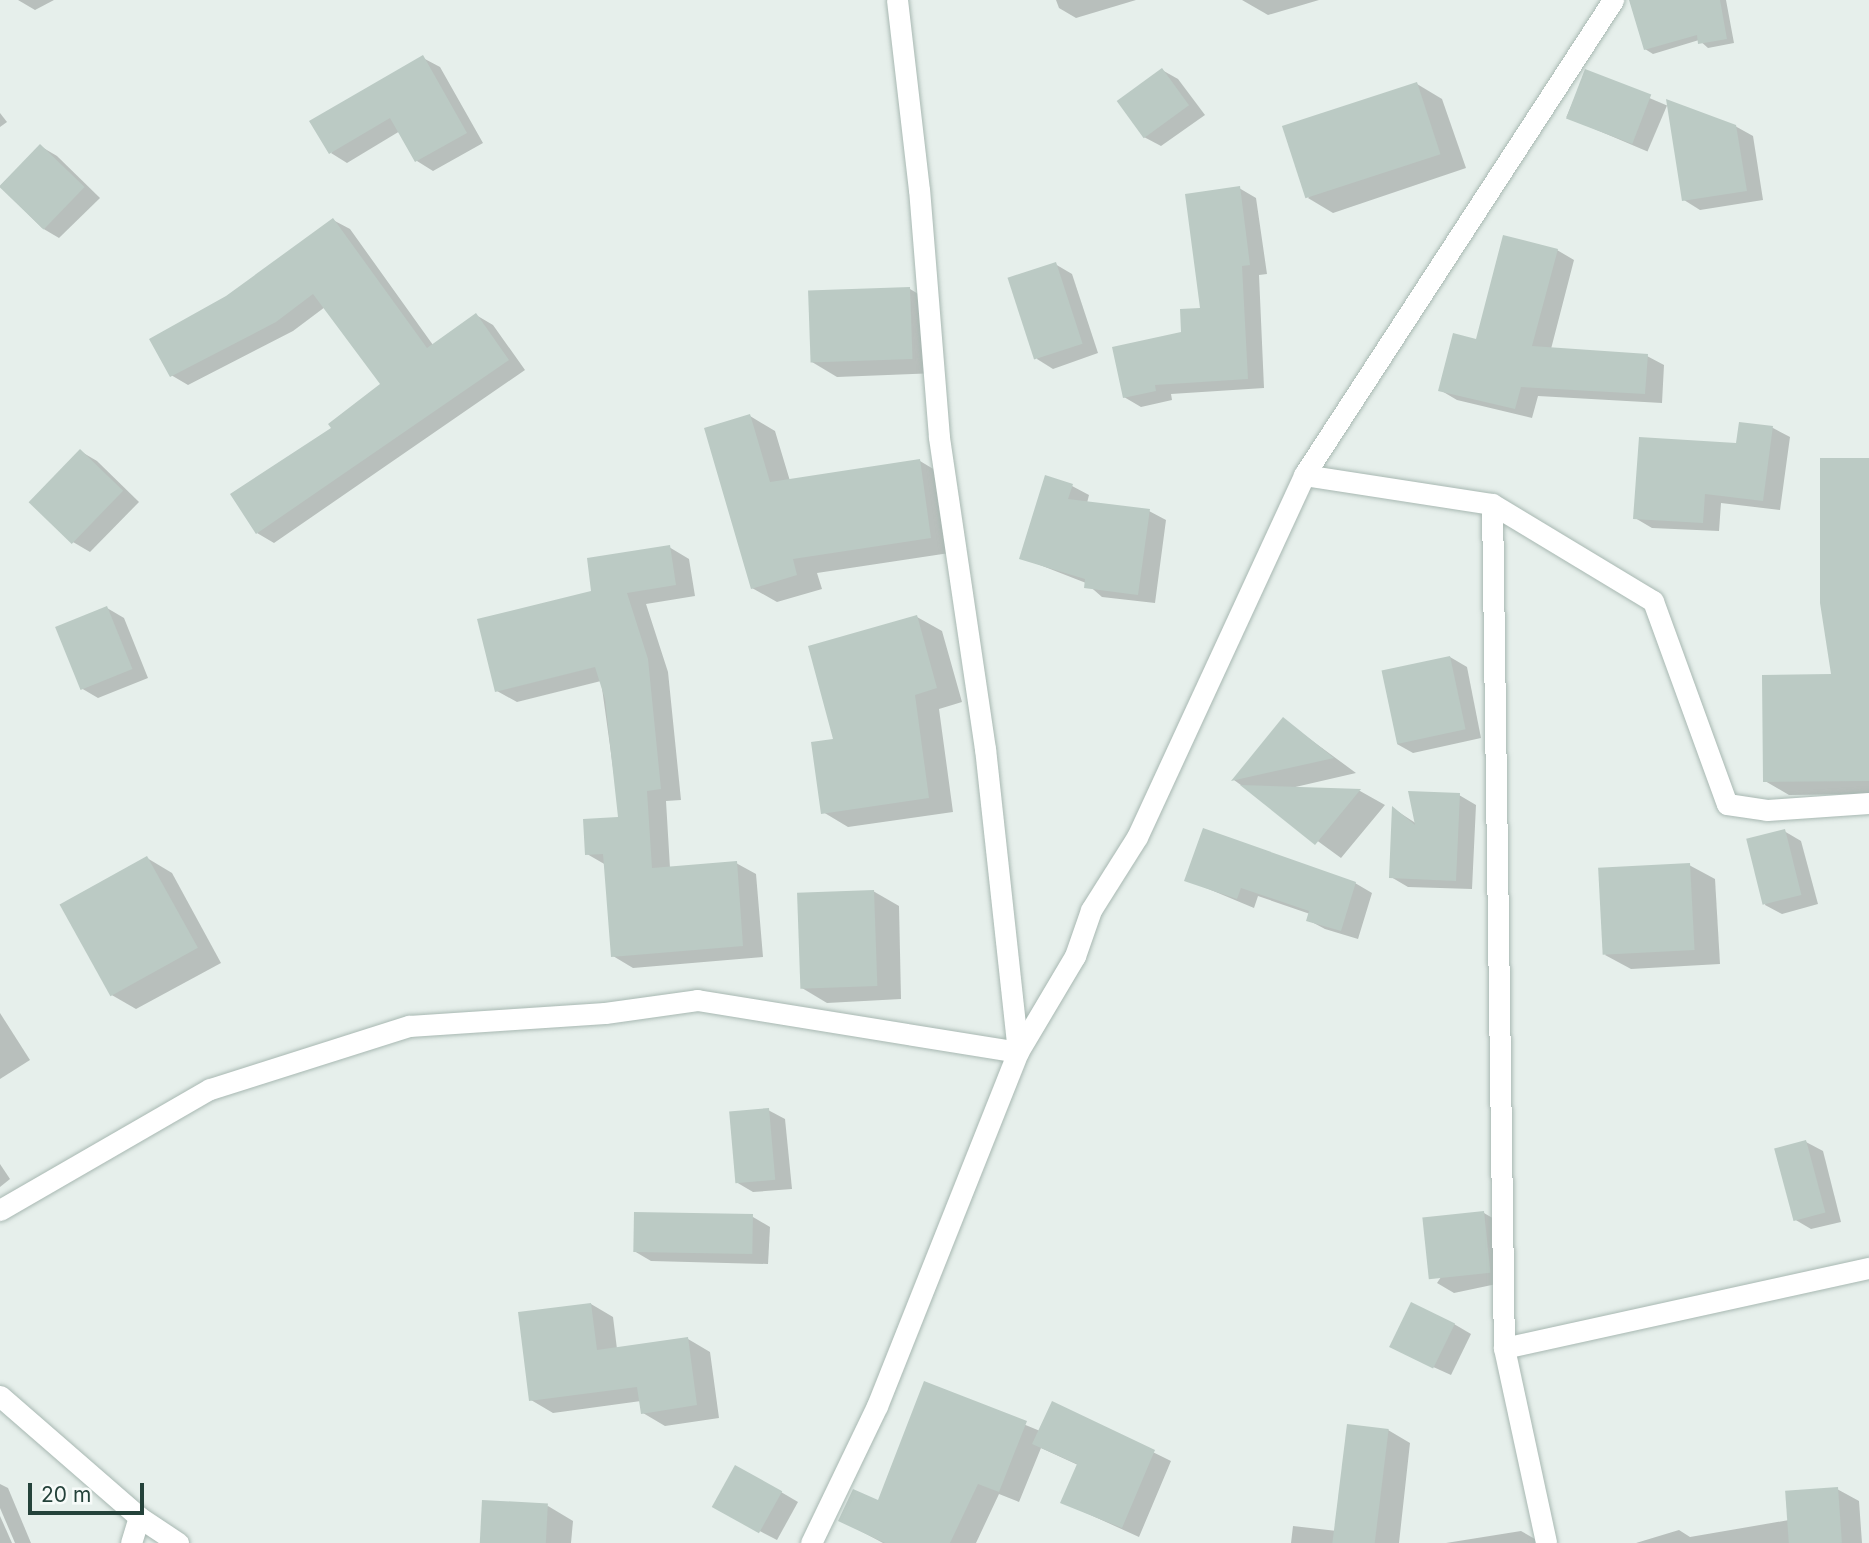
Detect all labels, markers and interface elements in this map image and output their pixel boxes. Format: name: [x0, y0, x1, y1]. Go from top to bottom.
scale bar: [32, 1470, 147, 1514]
text: 20 m: [41, 1482, 91, 1507]

